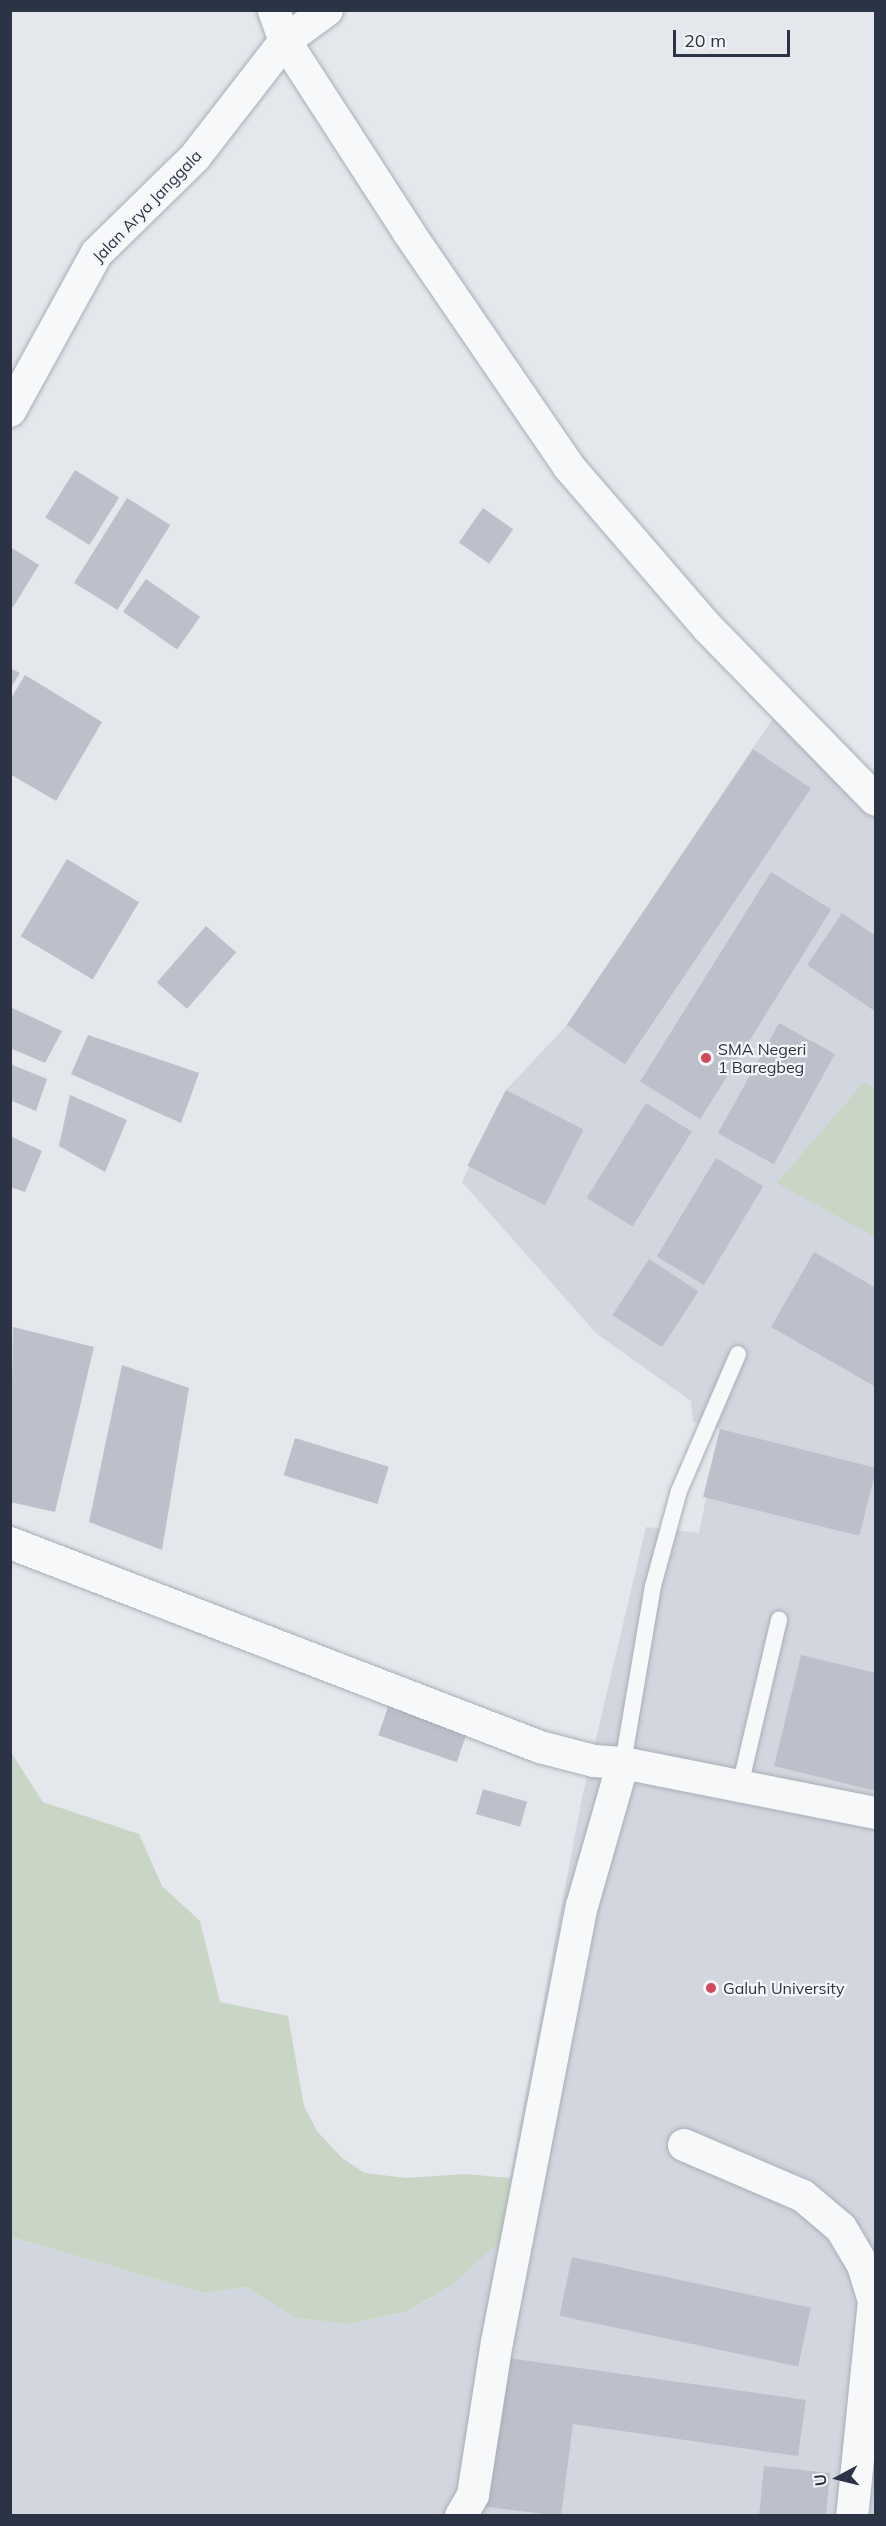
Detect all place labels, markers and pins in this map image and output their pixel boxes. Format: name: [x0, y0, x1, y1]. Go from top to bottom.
place label: SMA Negeri 1 Baregbeg: [718, 1039, 806, 1077]
marker: SMA Negeri 1 Baregbeg: [699, 1051, 713, 1065]
place label: Galuh University: [723, 1978, 845, 1998]
marker: Galuh University: [704, 1981, 718, 1995]

